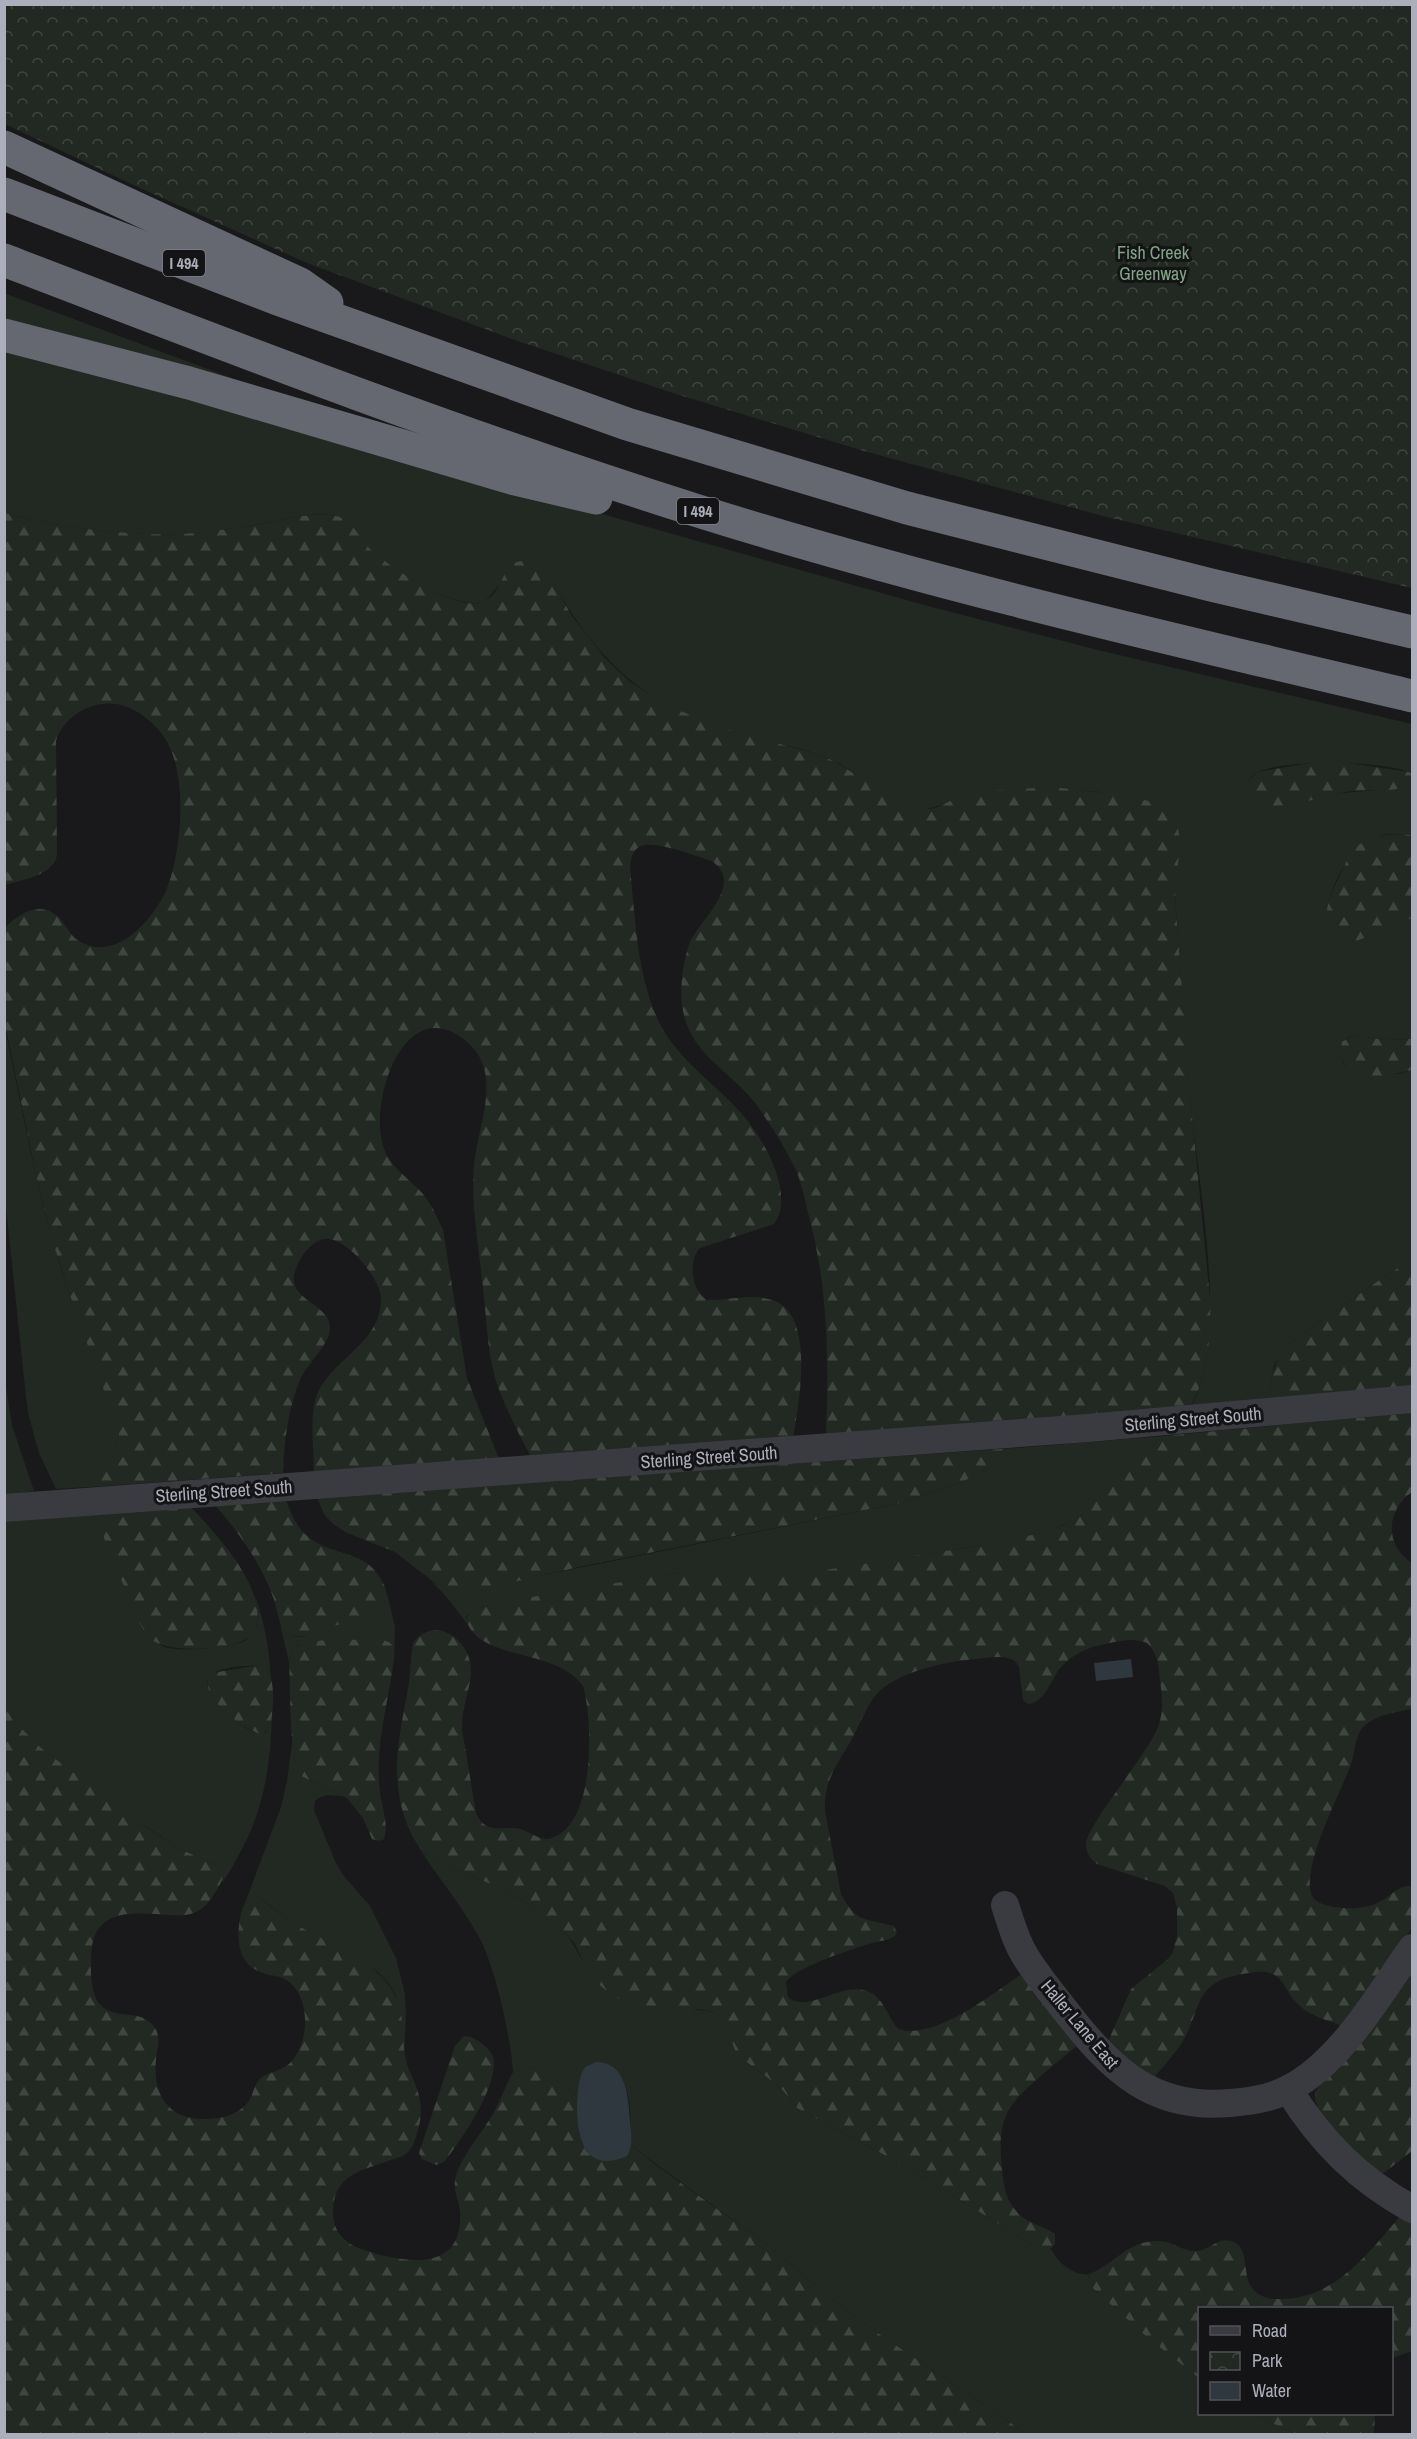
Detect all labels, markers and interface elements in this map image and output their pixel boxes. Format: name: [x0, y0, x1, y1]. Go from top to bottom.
park label: Fish Creek Greenway: [1117, 240, 1190, 286]
road number: I 494: [163, 250, 205, 276]
road number: I 494: [677, 498, 719, 524]
street label: Sterling Street South: [1124, 1401, 1262, 1437]
street label: Sterling Street South: [640, 1440, 778, 1474]
street label: Sterling Street South: [155, 1474, 293, 1508]
street label: Haller Lane East: [1035, 1974, 1125, 2074]
legend: [1198, 2307, 1393, 2415]
text: Road: [1252, 2318, 1287, 2343]
text: Park: [1252, 2348, 1283, 2373]
text: Water: [1252, 2378, 1291, 2403]

